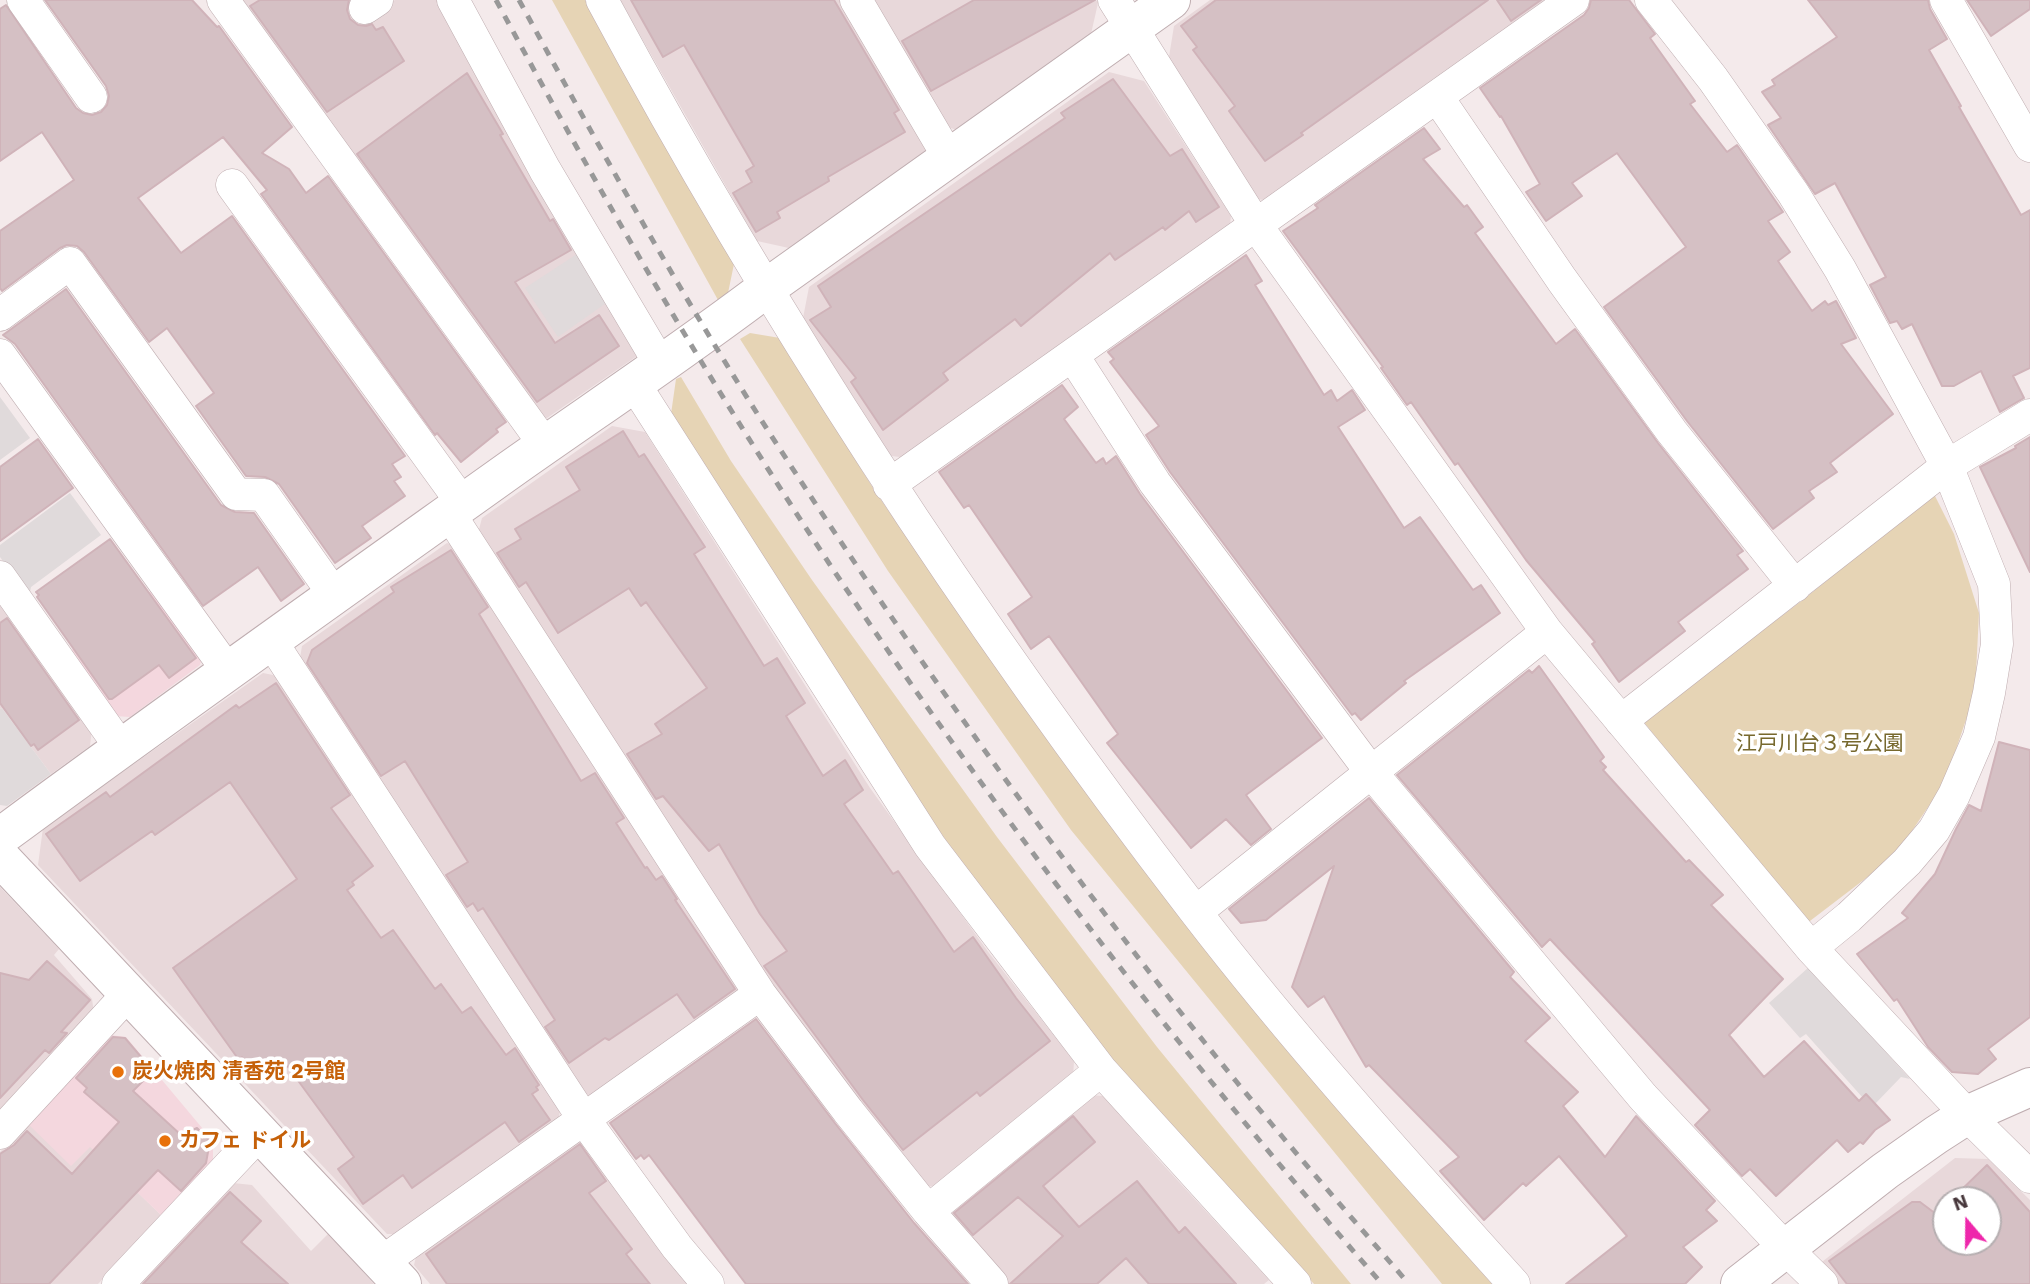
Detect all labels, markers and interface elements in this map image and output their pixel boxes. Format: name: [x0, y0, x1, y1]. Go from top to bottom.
park label: 江戸川台３号公園: [1736, 731, 1904, 757]
place label: 炭火焼肉 清香苑 2号館: [132, 1059, 346, 1085]
marker: 炭火焼肉 清香苑 2号館: [110, 1064, 126, 1080]
place label: カフェ ドイル: [179, 1128, 311, 1154]
marker: カフェ ドイル: [157, 1133, 173, 1149]
north arrow: [1932, 1186, 2002, 1256]
text: N: [1950, 1189, 1971, 1216]

